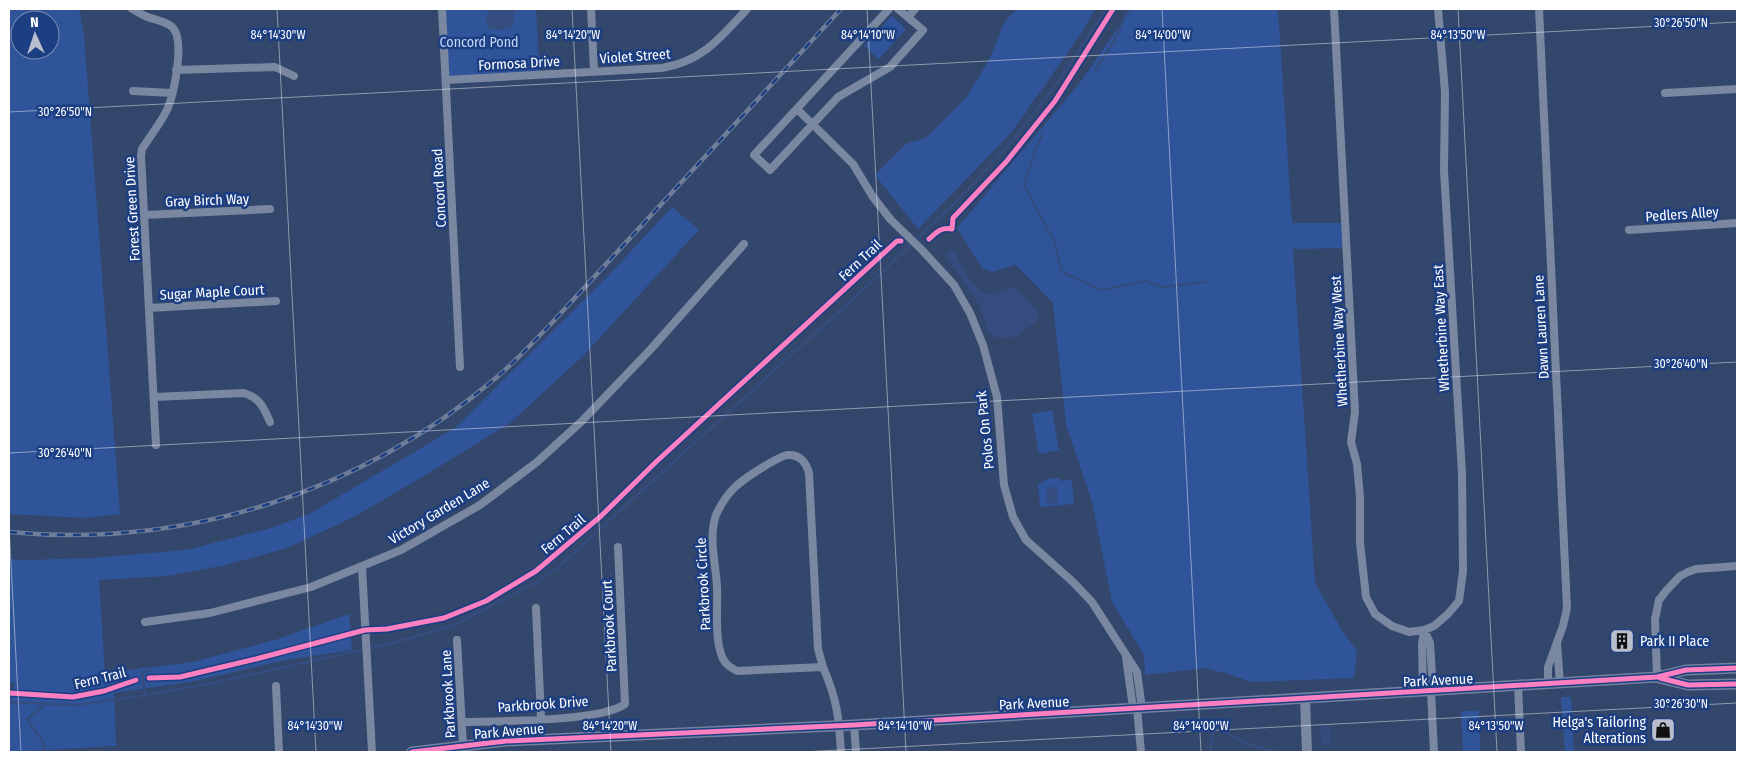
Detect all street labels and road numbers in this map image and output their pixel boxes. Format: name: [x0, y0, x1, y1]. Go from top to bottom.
street label: Violet Street: [599, 46, 671, 67]
street label: Formosa Drive: [478, 53, 560, 74]
street label: Concord Road: [429, 148, 450, 228]
street label: Forest Green Drive: [121, 156, 144, 262]
street label: Gray Birch Way: [165, 191, 250, 210]
street label: Pedlers Alley: [1645, 203, 1720, 226]
street label: Fern Trail: [835, 236, 886, 285]
street label: Whetherbine Way East: [1430, 264, 1453, 392]
street label: Dawn Lauren Lane: [1530, 274, 1553, 379]
street label: Whetherbine Way West: [1328, 275, 1351, 407]
street label: Sugar Maple Court: [159, 281, 265, 304]
street label: Polos On Park: [973, 389, 998, 470]
street label: Victory Garden Lane: [386, 475, 493, 548]
street label: Fern Trail: [538, 511, 589, 558]
street label: Parkbrook Circle: [693, 537, 714, 631]
street label: Parkbrook Court: [599, 579, 620, 673]
street label: Parkbrook Lane: [438, 649, 459, 739]
street label: Fern Trail: [72, 664, 128, 693]
street label: Park Avenue: [1403, 670, 1474, 691]
street label: Parkbrook Drive: [497, 693, 589, 716]
street label: Park Avenue: [999, 693, 1070, 714]
street label: Park Avenue: [473, 720, 545, 743]

